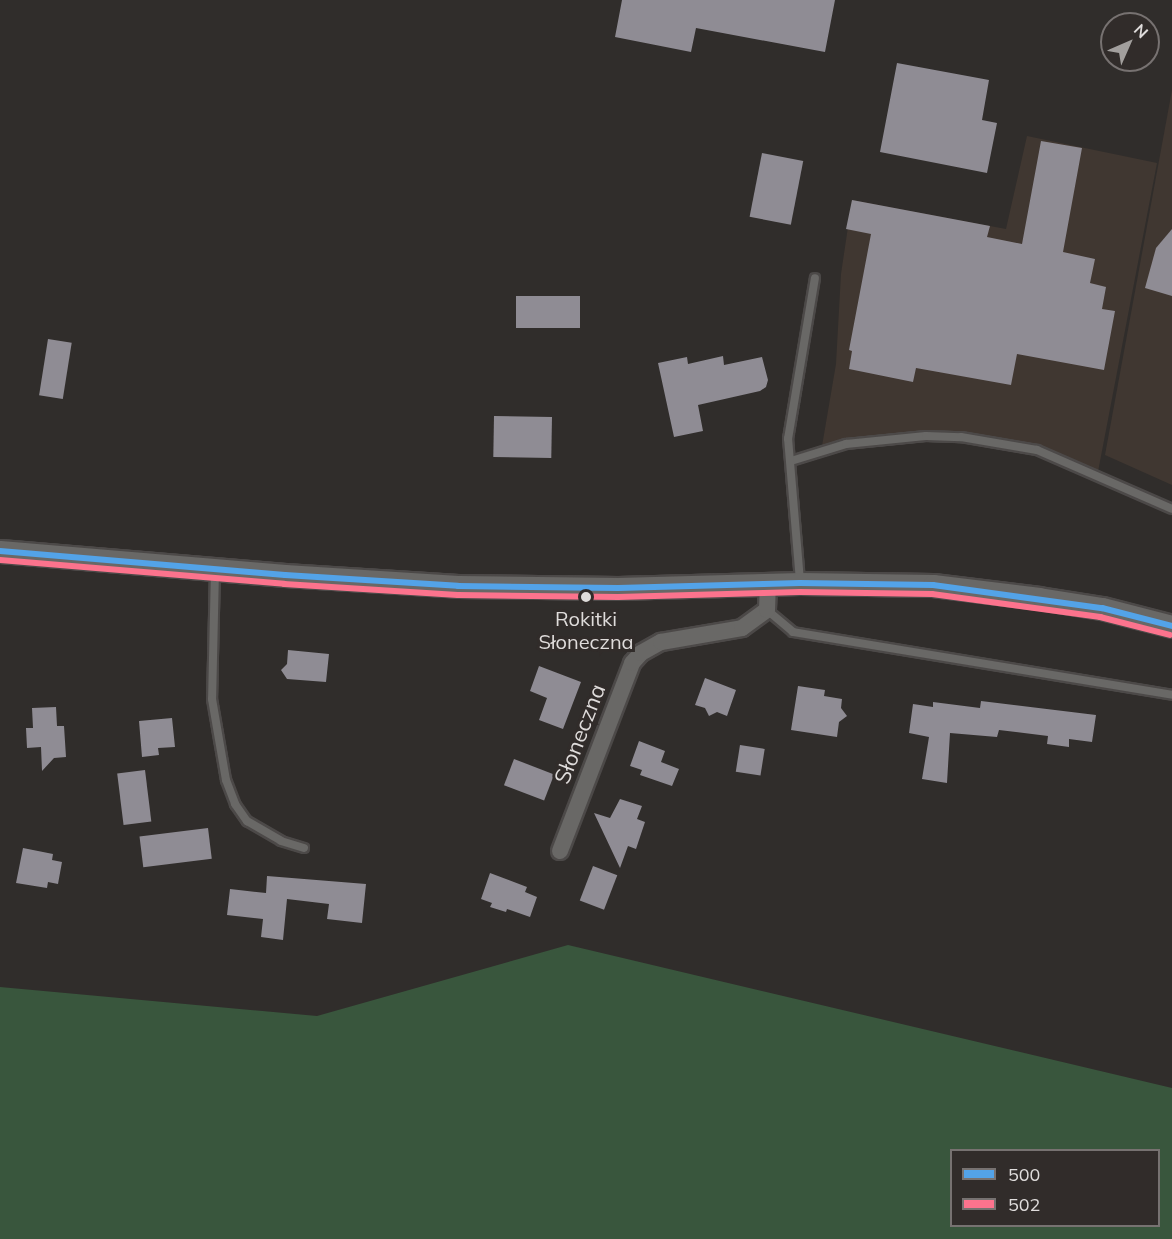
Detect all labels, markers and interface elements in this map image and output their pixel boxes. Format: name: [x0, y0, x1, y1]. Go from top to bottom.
north arrow: [1100, 12, 1160, 72]
text: N: [1130, 19, 1153, 42]
marker: Rokitki Słoneczna: [580, 591, 592, 603]
place label: Rokitki Słoneczna: [538, 606, 634, 653]
street label: Słoneczna: [549, 680, 611, 788]
legend: [950, 1149, 1160, 1227]
text: 500: [1008, 1163, 1040, 1186]
text: 502: [1008, 1193, 1040, 1216]

